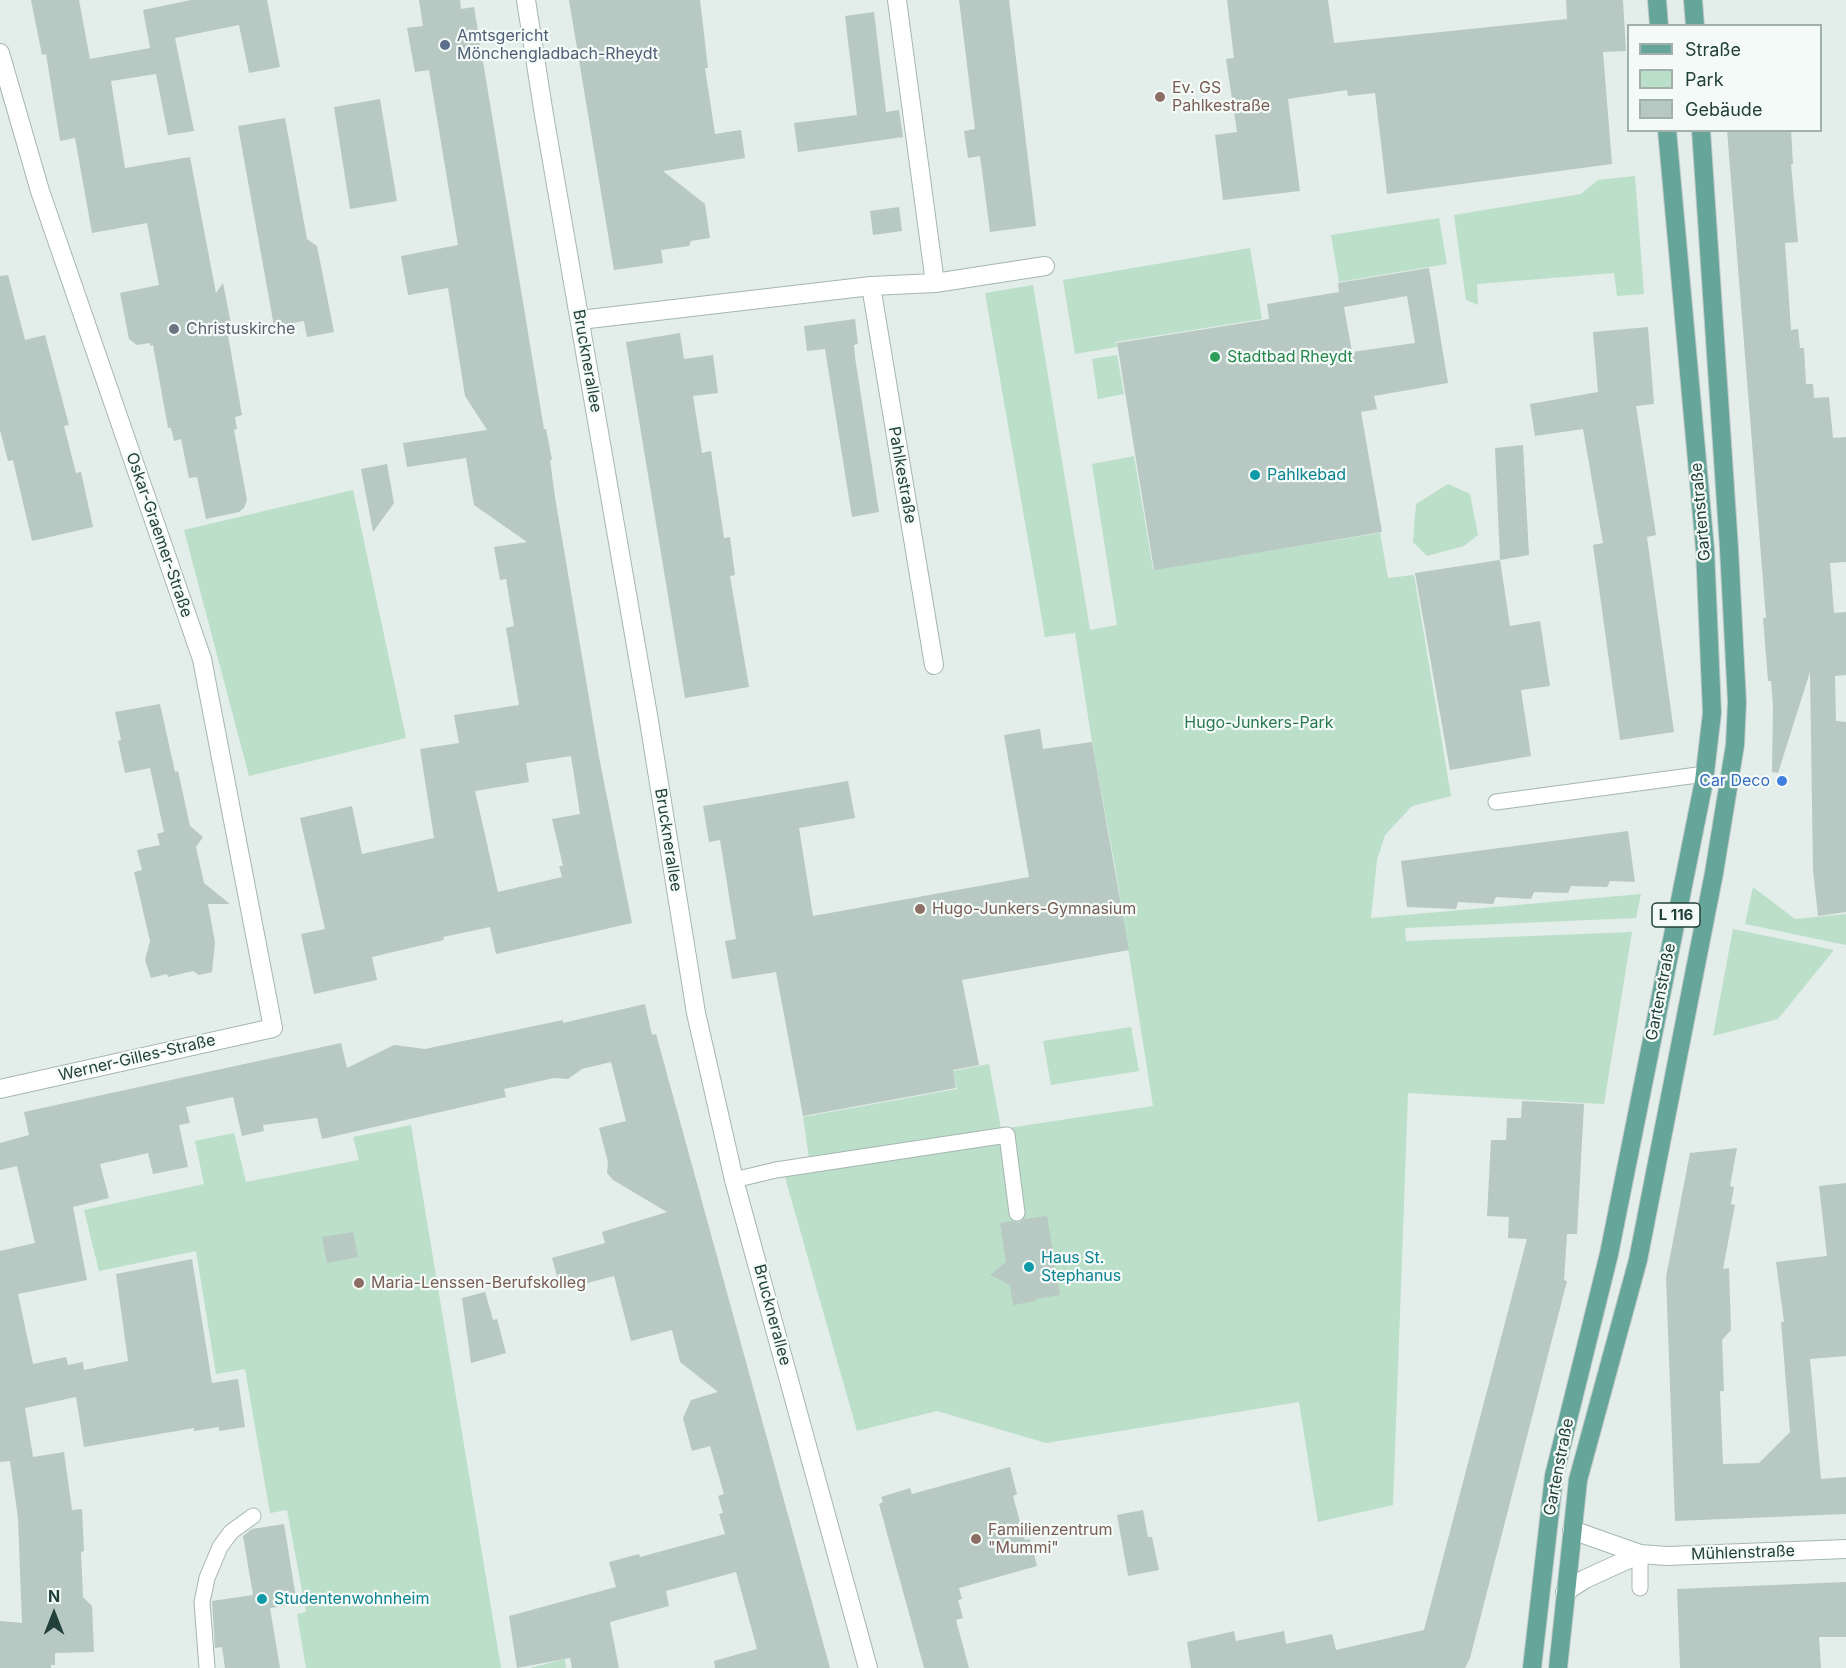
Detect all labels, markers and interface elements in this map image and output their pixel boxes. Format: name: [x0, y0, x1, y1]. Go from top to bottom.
legend: [1627, 24, 1822, 132]
place label: Amtsgericht Mönchengladbach-Rheydt: [457, 26, 658, 64]
marker: Amtsgericht Mönchengladbach-Rheydt: [438, 38, 452, 52]
text: Straße: [1685, 39, 1741, 60]
text: Park: [1685, 69, 1724, 90]
place label: Ev. GS Pahlkestraße: [1172, 78, 1270, 116]
marker: Ev. GS Pahlkestraße: [1153, 90, 1167, 104]
text: Gebäude: [1685, 99, 1762, 120]
street label: Brucknerallee: [569, 308, 605, 414]
place label: Christuskirche: [186, 319, 295, 339]
marker: Christuskirche: [167, 322, 181, 336]
place label: Stadtbad Rheydt: [1227, 347, 1353, 367]
marker: Stadtbad Rheydt: [1208, 350, 1222, 364]
street label: Pahlkestraße: [884, 425, 920, 525]
street label: Oskar-Graemer-Straße: [122, 450, 196, 620]
street label: Gartenstraße: [1687, 462, 1715, 562]
place label: Pahlkebad: [1267, 465, 1346, 485]
marker: Pahlkebad: [1248, 468, 1262, 482]
park label: Hugo-Junkers-Park: [1184, 713, 1334, 733]
place label: Car Deco: [1699, 771, 1770, 791]
marker: Car Deco: [1775, 774, 1789, 788]
street label: Brucknerallee: [650, 787, 686, 893]
place label: Hugo-Junkers-Gymnasium: [932, 899, 1136, 919]
marker: Hugo-Junkers-Gymnasium: [913, 902, 927, 916]
road number: L 116: [1652, 903, 1700, 927]
street label: Gartenstraße: [1642, 942, 1680, 1042]
street label: Werner-Gilles-Straße: [57, 1031, 217, 1085]
place label: Haus St. Stephanus: [1041, 1248, 1121, 1286]
marker: Haus St. Stephanus: [1022, 1260, 1036, 1274]
street label: Brucknerallee: [749, 1262, 795, 1368]
place label: Maria-Lenssen-Berufskolleg: [371, 1273, 586, 1293]
marker: Maria-Lenssen-Berufskolleg: [352, 1276, 366, 1290]
street label: Gartenstraße: [1540, 1417, 1578, 1517]
place label: Familienzentrum "Mummi": [988, 1520, 1113, 1558]
marker: Familienzentrum "Mummi": [969, 1532, 983, 1546]
street label: Mühlenstraße: [1691, 1542, 1795, 1564]
north arrow: [24, 1584, 84, 1644]
text: N: [48, 1586, 60, 1606]
place label: Studentenwohnheim: [274, 1589, 429, 1609]
marker: Studentenwohnheim: [255, 1592, 269, 1606]

